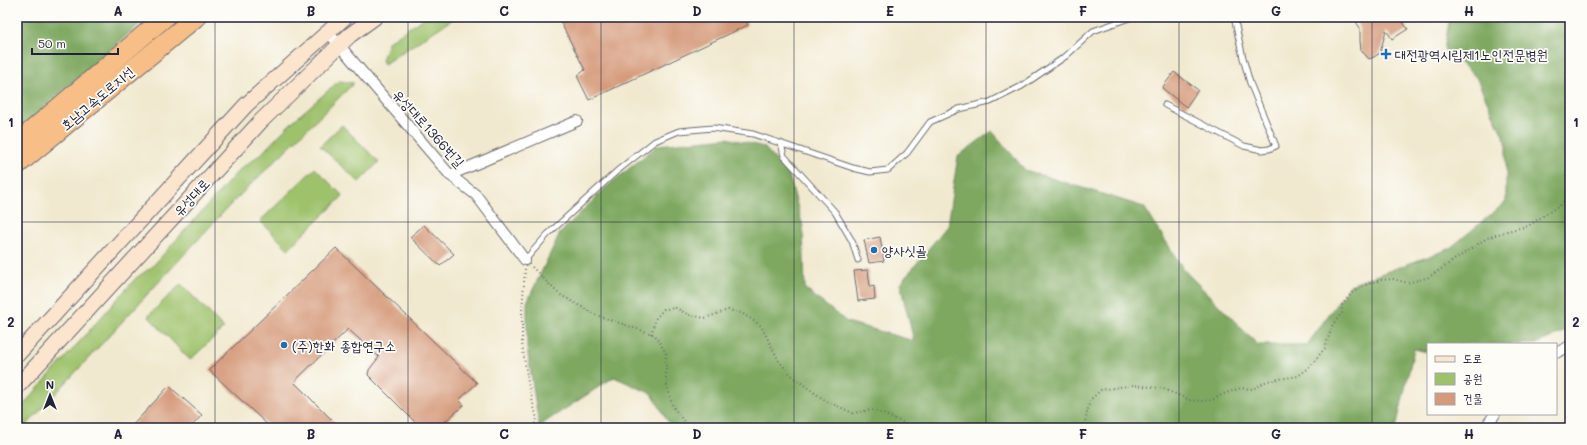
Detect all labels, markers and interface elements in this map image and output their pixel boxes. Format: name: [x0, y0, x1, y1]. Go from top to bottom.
text: A: [113, 2, 123, 19]
text: B: [307, 2, 316, 19]
text: C: [499, 2, 509, 19]
text: D: [692, 2, 702, 19]
text: E: [886, 2, 894, 19]
text: F: [1079, 2, 1087, 19]
text: G: [1271, 2, 1281, 19]
text: H: [1464, 2, 1474, 19]
scale bar: [32, 30, 118, 56]
text: 50 m: [38, 35, 66, 51]
place label: 대전광역시립제1노인전문병원: [1395, 45, 1548, 64]
marker: 대전광역시립제1노인전문병원: [1380, 48, 1392, 60]
street label: 호남고속도로지선: [56, 62, 138, 134]
street label: 유성대로1366번길: [389, 85, 470, 172]
text: 1: [8, 113, 14, 130]
text: 1: [1573, 113, 1579, 130]
street label: 유성대로: [169, 174, 213, 220]
place label: 양사싯골: [882, 241, 927, 260]
marker: 양사싯골: [869, 245, 879, 255]
text: 2: [7, 313, 15, 330]
text: 2: [1572, 313, 1580, 330]
place label: (주)한화 종합연구소: [292, 336, 396, 355]
marker: (주)한화 종합연구소: [279, 340, 289, 350]
legend: [1427, 343, 1557, 415]
text: 도로: [1463, 350, 1482, 366]
text: 공원: [1463, 370, 1482, 386]
north arrow: [30, 375, 70, 415]
text: N: [46, 377, 54, 392]
text: 건물: [1463, 390, 1483, 406]
text: A: [113, 425, 123, 442]
text: B: [307, 425, 316, 442]
text: C: [499, 425, 509, 442]
text: D: [692, 425, 702, 442]
text: E: [886, 425, 894, 442]
text: F: [1079, 425, 1087, 442]
text: G: [1271, 425, 1281, 442]
text: H: [1464, 425, 1474, 442]

